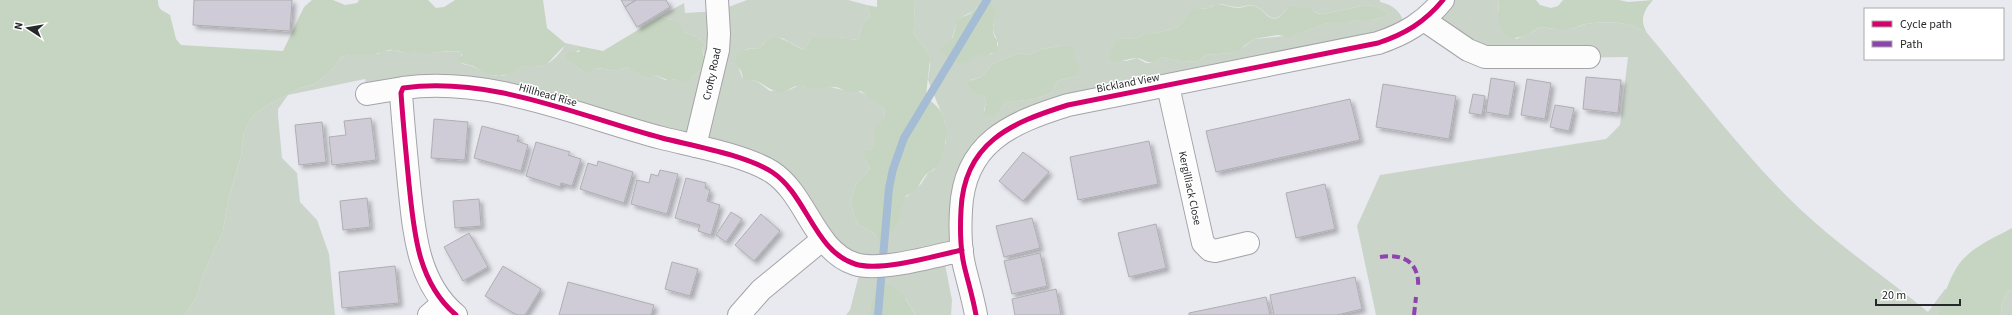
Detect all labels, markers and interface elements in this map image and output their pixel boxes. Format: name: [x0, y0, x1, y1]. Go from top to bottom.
north arrow: [8, 8, 48, 48]
legend: [1864, 8, 2004, 60]
text: Cycle path: [1900, 16, 1952, 33]
text: N: [11, 21, 27, 31]
text: Path: [1900, 36, 1923, 53]
street label: Crofty Road: [699, 46, 725, 102]
street label: Bickland View: [1095, 70, 1161, 96]
street label: Hillhead Rise: [517, 80, 579, 111]
street label: Kergilliack Close: [1175, 150, 1205, 227]
scale bar: [1876, 281, 1960, 307]
text: 20 m: [1882, 287, 1906, 304]

